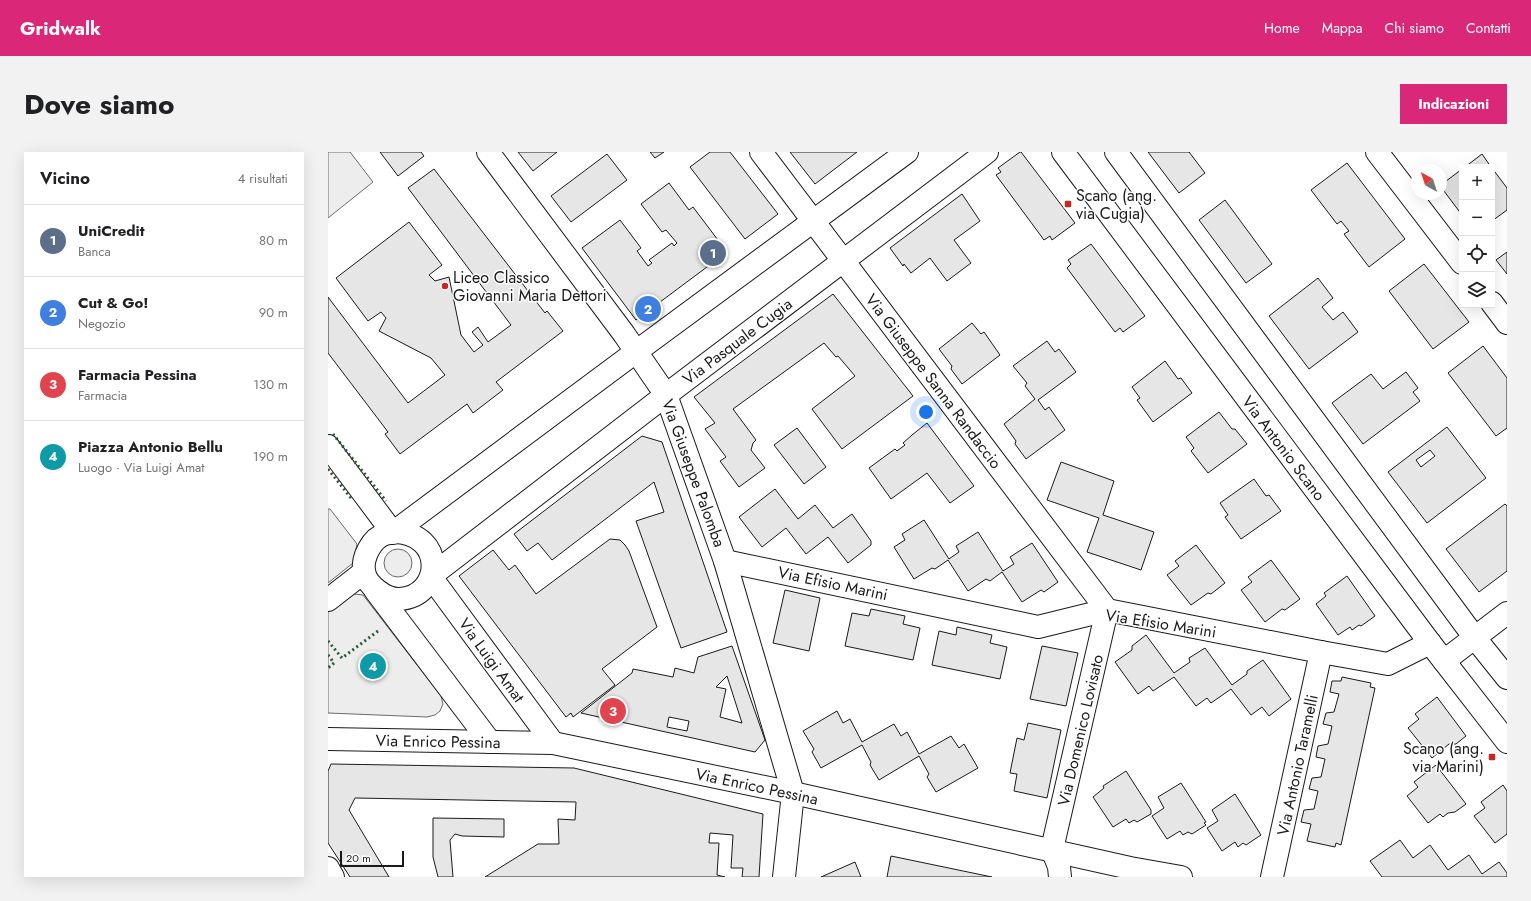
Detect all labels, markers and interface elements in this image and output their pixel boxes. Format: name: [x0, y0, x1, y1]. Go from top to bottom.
text: Gridwalk: [20, 15, 101, 42]
text: Home: [1264, 18, 1300, 38]
text: Mappa: [1322, 18, 1363, 38]
text: Chi siamo: [1385, 18, 1444, 38]
text: Contatti: [1466, 18, 1511, 38]
text: Dove siamo: [24, 84, 174, 125]
button: Indicazioni: [1400, 84, 1507, 124]
north arrow: [1411, 164, 1447, 200]
map controls: [1459, 164, 1495, 308]
button: +: [1459, 164, 1495, 200]
text: Vicino: [40, 166, 90, 190]
text: 4 risultati: [238, 169, 288, 188]
place label: Scano (ang. via Cugia): [1076, 184, 1157, 225]
marker: Scano (ang. via Cugia): [1063, 199, 1073, 209]
button: −: [1459, 200, 1495, 236]
text: UniCredit: [78, 220, 145, 242]
text: 1: [50, 231, 56, 250]
text: 80 m: [259, 231, 288, 250]
button: locate: [1459, 236, 1495, 272]
pin: 1: [700, 238, 726, 268]
text: Banca: [78, 242, 111, 261]
place label: Liceo Classico Giovanni Maria Dettori: [453, 266, 607, 307]
button: layers: [1459, 272, 1495, 308]
marker: Liceo Classico Giovanni Maria Dettori: [440, 281, 450, 291]
street label: Via Giuseppe Sanna Randaccio: [860, 289, 1007, 474]
text: Cut & Go!: [78, 292, 148, 314]
street label: Via Pasquale Cugia: [678, 293, 797, 390]
pin: 2: [635, 294, 661, 324]
text: 2: [49, 303, 57, 322]
text: 90 m: [259, 303, 288, 322]
text: Negozio: [78, 314, 126, 333]
text: Farmacia Pessina: [78, 364, 197, 386]
text: 3: [49, 375, 57, 394]
text: 130 m: [253, 375, 288, 394]
text: Farmacia: [78, 386, 127, 405]
street label: Via Antonio Scano: [1236, 391, 1331, 506]
street label: Via Giuseppe Palomba: [656, 396, 731, 550]
your location: [916, 402, 936, 422]
text: Piazza Antonio Bellu: [78, 436, 223, 458]
text: 4: [48, 447, 58, 466]
text: 190 m: [253, 447, 288, 466]
text: Luogo · Via Luigi Amat: [78, 458, 204, 477]
street label: Via Efisio Marini: [776, 561, 890, 606]
street label: Via Efisio Marini: [1104, 603, 1218, 644]
street label: Via Luigi Amat: [453, 613, 530, 707]
pin: 4: [360, 651, 386, 681]
street label: Via Domenico Lovisato: [1052, 652, 1109, 808]
street label: Via Antonio Taramelli: [1271, 692, 1324, 838]
pin: 3: [600, 696, 626, 726]
street label: Via Enrico Pessina: [375, 729, 501, 754]
place label: Scano (ang. via Marini): [1403, 737, 1484, 778]
marker: Scano (ang. via Marini): [1487, 752, 1497, 762]
street label: Via Enrico Pessina: [693, 762, 820, 811]
scale bar: [340, 849, 404, 868]
text: 20 m: [346, 850, 371, 866]

